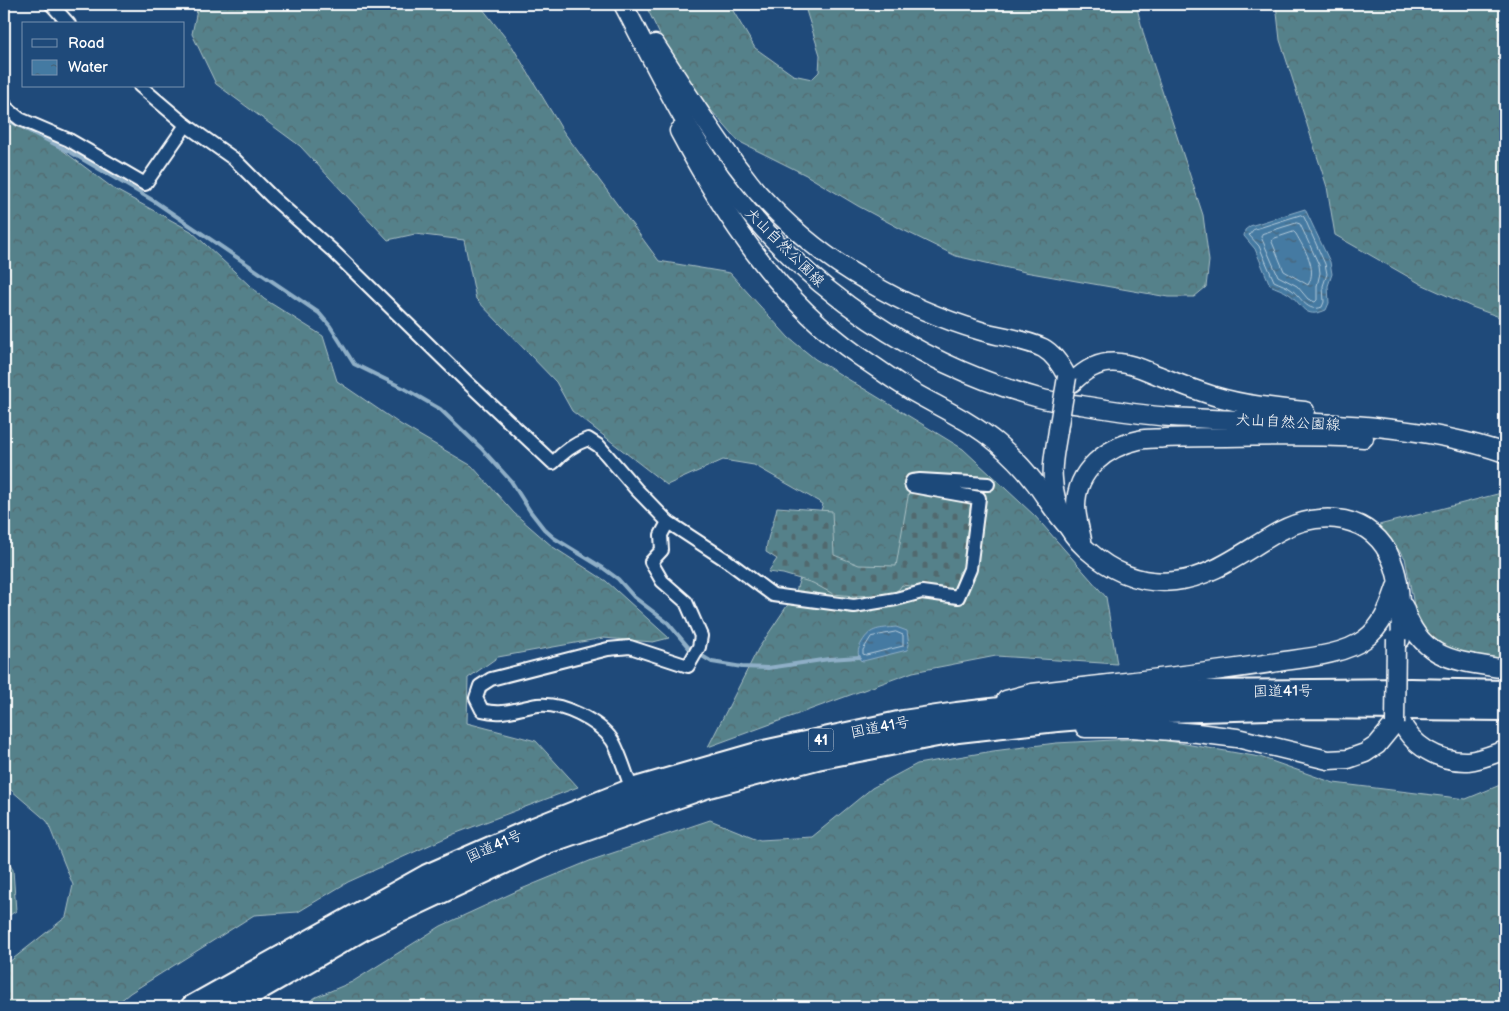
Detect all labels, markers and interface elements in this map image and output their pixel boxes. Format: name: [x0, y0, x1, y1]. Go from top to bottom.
legend: [22, 22, 185, 88]
text: Road: [68, 34, 104, 53]
text: Water: [68, 58, 108, 77]
street label: 犬山自然公園線: [741, 204, 828, 291]
street label: 犬山自然公園線: [1235, 410, 1341, 435]
street label: 国道41号: [1253, 681, 1313, 702]
street label: 国道41号: [849, 712, 911, 743]
road number: 41: [808, 728, 834, 752]
street label: 国道41号: [463, 826, 525, 867]

